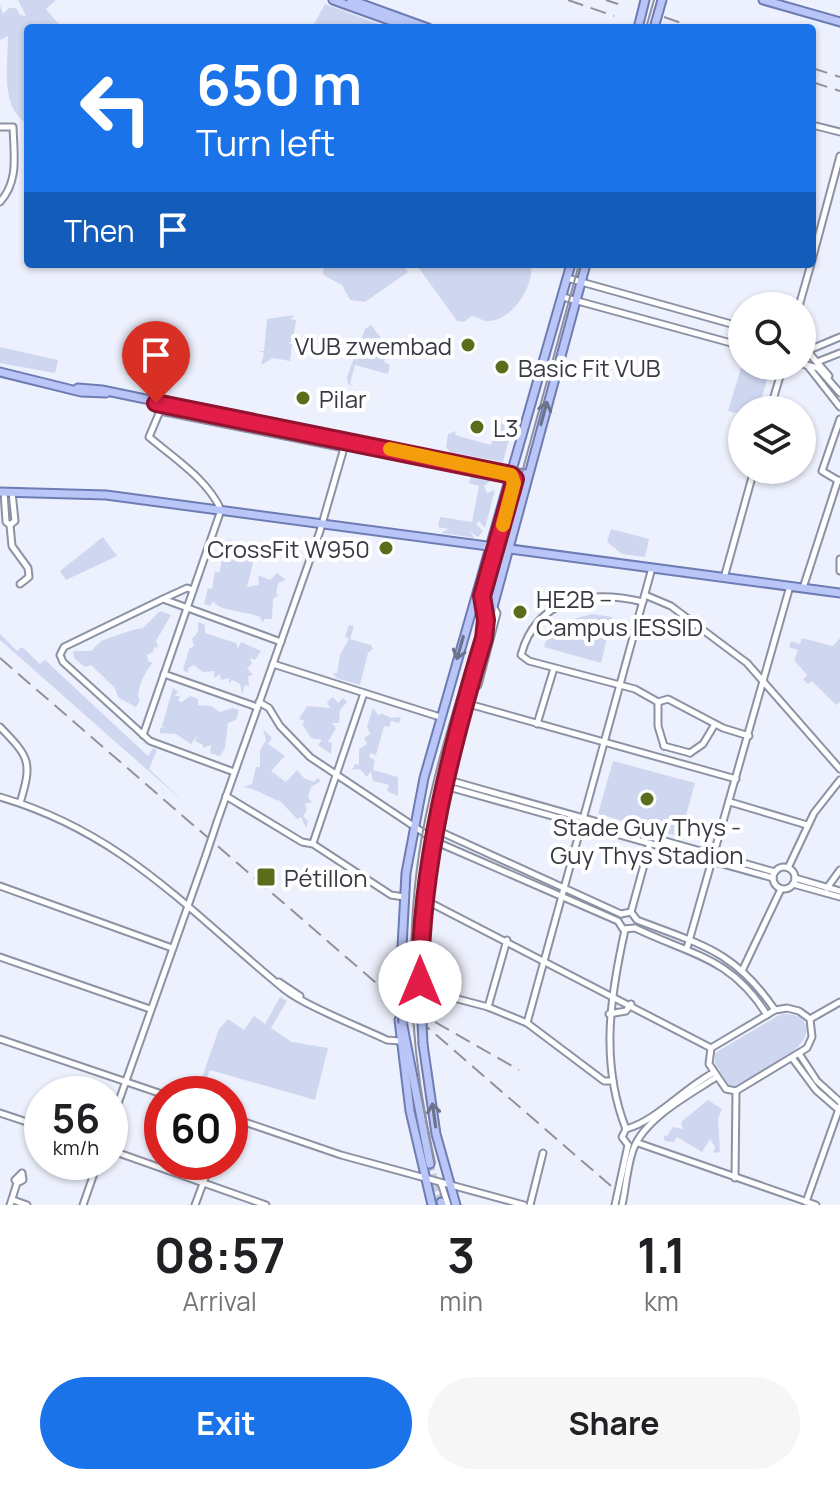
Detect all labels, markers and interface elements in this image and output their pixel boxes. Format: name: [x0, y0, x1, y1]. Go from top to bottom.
text: 650 m: [196, 45, 362, 122]
icon: left: [64, 56, 168, 160]
text: Turn left: [196, 118, 335, 167]
icon: arrive: [151, 208, 195, 252]
text: Then: [64, 210, 135, 251]
map controls: [728, 292, 816, 484]
button: search: [728, 292, 816, 380]
pin: [122, 321, 190, 403]
place label: VUB zwembad: [295, 329, 452, 362]
icon: arrive: [134, 333, 178, 377]
marker: VUB zwembad: [459, 336, 477, 354]
place label: Basic Fit VUB: [518, 351, 660, 384]
marker: Basic Fit VUB: [493, 358, 511, 376]
place label: Pilar: [319, 382, 367, 415]
marker: Pilar: [294, 389, 312, 407]
button: layers: [728, 396, 816, 484]
one-way arrow: [538, 401, 553, 427]
place label: L3: [493, 411, 519, 444]
marker: L3: [468, 418, 486, 436]
place label: CrossFit W950: [207, 532, 370, 565]
marker: CrossFit W950: [377, 539, 395, 557]
place label: HE2B – Campus IESSID: [536, 582, 703, 643]
marker: HE2B – Campus IESSID: [511, 603, 529, 621]
one-way arrow: [451, 635, 466, 660]
marker: Stade Guy Thys - Guy Thys Stadion: [638, 790, 656, 808]
place label: Stade Guy Thys - Guy Thys Stadion: [550, 810, 744, 871]
place label: Pétillon: [284, 861, 367, 894]
marker: Pétillon: [255, 866, 277, 888]
position arrow: [378, 940, 462, 1024]
speed limit sign: 60: [144, 1076, 248, 1180]
text: 56: [52, 1090, 100, 1145]
one-way arrow: [426, 1103, 441, 1129]
text: km/h: [53, 1134, 99, 1161]
text: 08:57: [154, 1222, 285, 1287]
text: 3: [447, 1222, 475, 1287]
text: 1.1: [637, 1222, 686, 1287]
text: Arrival: [183, 1283, 257, 1319]
text: min: [439, 1283, 483, 1319]
text: km: [644, 1283, 679, 1319]
button: Exit: [40, 1377, 412, 1469]
button: Share: [428, 1377, 800, 1469]

